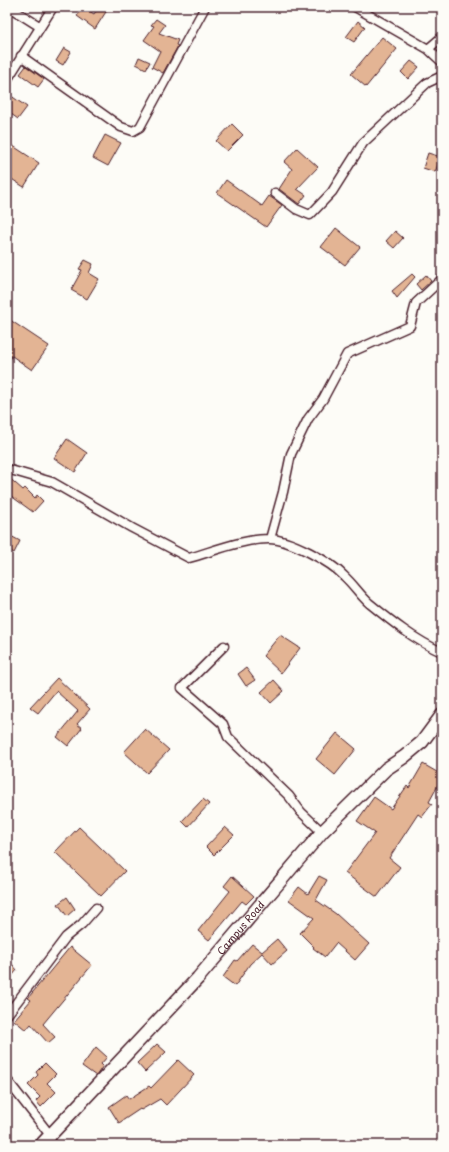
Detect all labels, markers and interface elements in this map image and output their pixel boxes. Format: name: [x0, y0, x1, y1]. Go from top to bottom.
street label: Campus Road: [213, 897, 268, 958]

